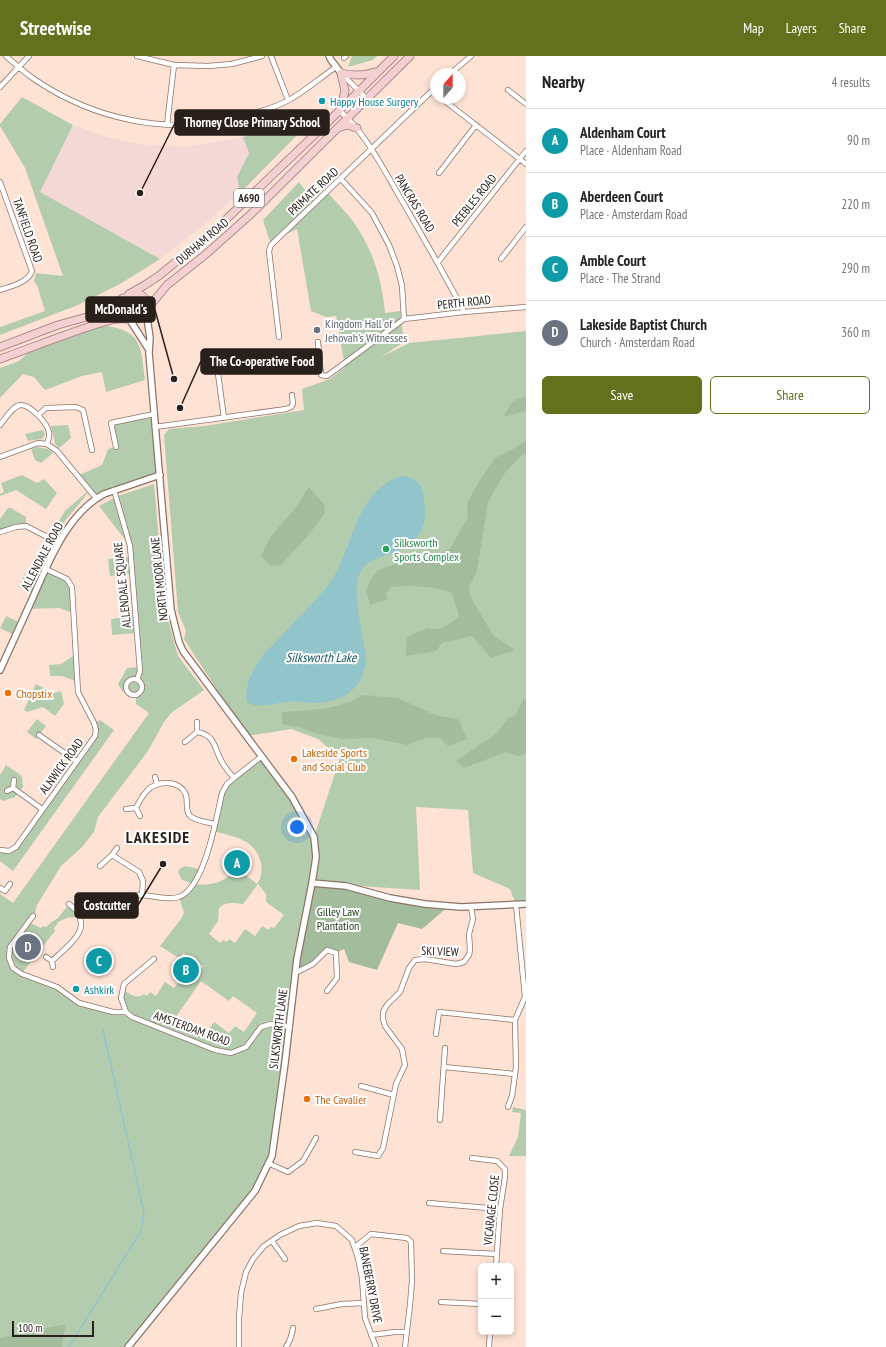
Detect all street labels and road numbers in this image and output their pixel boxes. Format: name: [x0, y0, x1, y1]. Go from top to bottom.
street label: PRIMATE ROAD: [285, 164, 341, 218]
street label: PANCRAS ROAD: [392, 171, 438, 235]
street label: PEEBLES ROAD: [448, 171, 500, 229]
road number: A690: [234, 189, 264, 207]
street label: TANFIELD ROAD: [10, 196, 46, 264]
street label: DURHAM ROAD: [173, 215, 231, 267]
street label: PERTH ROAD: [436, 292, 492, 312]
street label: ALLENDALE ROAD: [18, 519, 66, 593]
street label: NORTH MOOR LANE: [147, 536, 171, 622]
street label: ALLENDALE SQUARE: [110, 541, 134, 629]
street label: ALNWICK ROAD: [36, 735, 86, 797]
street label: SKI VIEW: [421, 943, 459, 959]
street label: SILKSWORTH LANE: [266, 988, 290, 1070]
street label: AMSTERDAM ROAD: [152, 1007, 232, 1049]
street label: VICARAGE CLOSE: [480, 1174, 502, 1247]
street label: BANEBERRY DRIVE: [356, 1245, 386, 1325]

